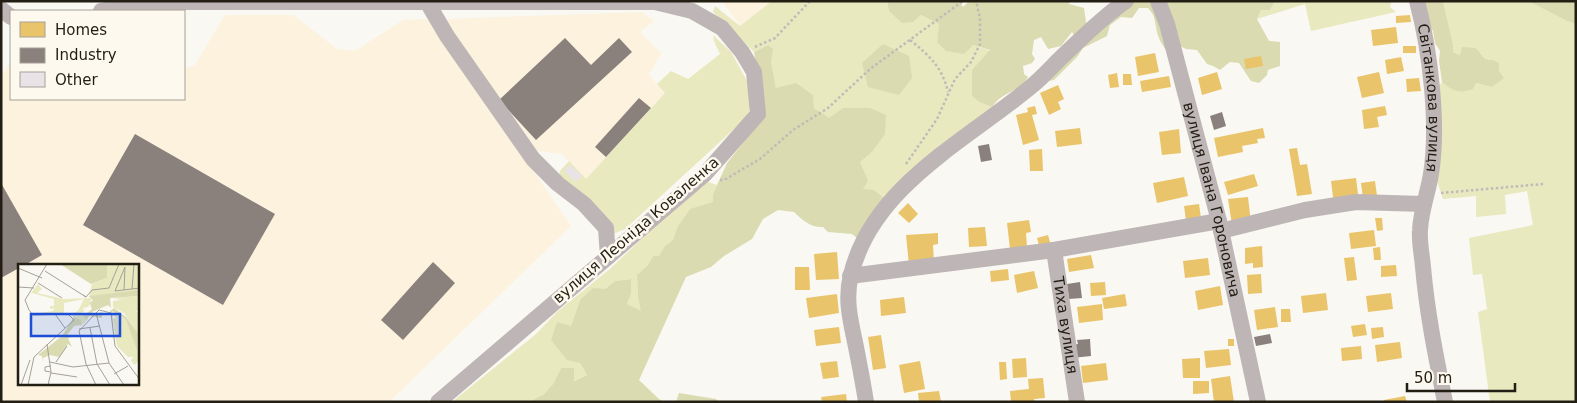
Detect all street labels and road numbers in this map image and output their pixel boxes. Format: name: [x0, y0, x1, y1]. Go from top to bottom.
street label: Світанкова вулиця: [1414, 22, 1443, 173]
street label: вулиця Івана Гороновича: [1179, 100, 1244, 299]
street label: вулиця Леоніда Коваленка: [549, 153, 723, 307]
street label: Тиха вулиця: [1049, 274, 1082, 375]

